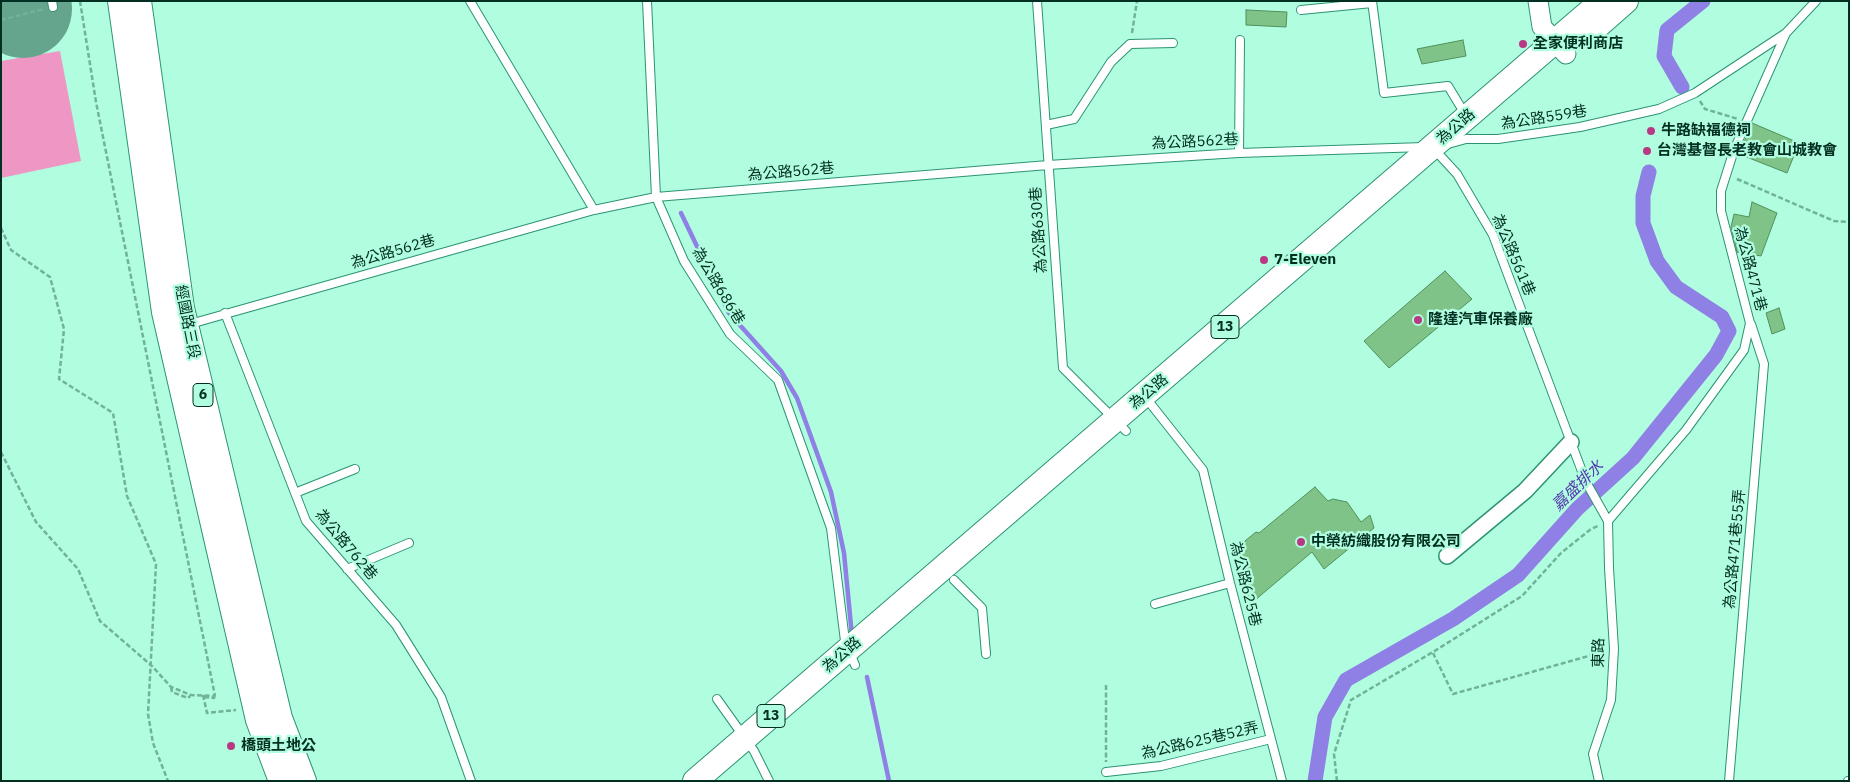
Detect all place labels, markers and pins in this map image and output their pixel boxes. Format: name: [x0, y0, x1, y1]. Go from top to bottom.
place label: 全家便利商店: [1533, 35, 1623, 53]
marker: 全家便利商店: [1517, 38, 1529, 50]
place label: 牛路缺福德祠: [1661, 122, 1751, 140]
marker: 牛路缺福德祠: [1645, 125, 1657, 137]
place label: 台灣基督長老教會山城教會: [1657, 142, 1837, 160]
marker: 台灣基督長老教會山城教會: [1641, 145, 1653, 157]
place label: 7-Eleven: [1274, 251, 1336, 269]
marker: 7-Eleven: [1258, 254, 1270, 266]
place label: 隆達汽車保養廠: [1428, 311, 1533, 329]
marker: 隆達汽車保養廠: [1412, 314, 1424, 326]
place label: 中榮紡織股份有限公司: [1311, 533, 1461, 551]
marker: 中榮紡織股份有限公司: [1295, 536, 1307, 548]
place label: 橋頭土地公: [241, 737, 316, 755]
marker: 橋頭土地公: [225, 740, 237, 752]

